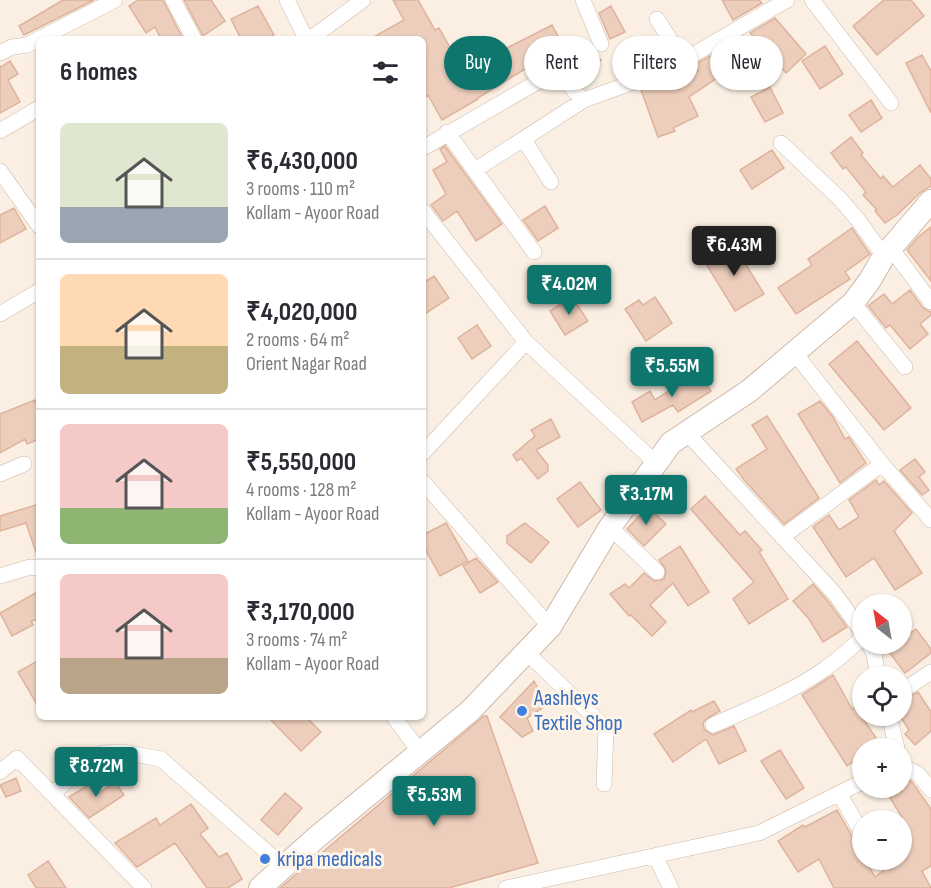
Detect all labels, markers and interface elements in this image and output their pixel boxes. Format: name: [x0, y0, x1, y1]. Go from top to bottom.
chip: Buy: [444, 36, 512, 90]
chip: Rent: [524, 36, 600, 90]
chip: Filters: [612, 36, 698, 90]
chip: New: [710, 36, 783, 90]
icon: filters: [369, 56, 402, 89]
text: 6 homes: [60, 57, 138, 88]
text: ₹6,430,000: [246, 146, 358, 177]
icon: home: [108, 147, 180, 219]
text: 3 rooms · 110 m²: [246, 177, 355, 201]
text: Kollam - Ayoor Road: [246, 201, 379, 225]
pin: ₹6.43M: [685, 226, 783, 277]
text: ₹6.43M: [706, 233, 762, 257]
pin: ₹4.02M: [520, 265, 618, 316]
text: ₹4.02M: [541, 272, 597, 296]
text: ₹4,020,000: [246, 297, 357, 328]
icon: home: [108, 298, 180, 370]
text: 2 rooms · 64 m²: [246, 328, 350, 352]
pin: ₹5.55M: [623, 347, 721, 398]
text: Orient Nagar Road: [246, 352, 367, 376]
text: ₹5.55M: [645, 354, 699, 378]
text: ₹5,550,000: [246, 447, 356, 478]
icon: home: [108, 448, 180, 520]
pin: ₹3.17M: [597, 475, 695, 526]
text: 4 rooms · 128 m²: [246, 478, 356, 502]
text: ₹3.17M: [619, 482, 673, 506]
text: Kollam - Ayoor Road: [246, 502, 379, 526]
north arrow: [852, 594, 912, 654]
map controls: [852, 594, 912, 870]
text: ₹3,170,000: [246, 597, 355, 628]
icon: home: [108, 598, 180, 670]
text: 3 rooms · 74 m²: [246, 628, 348, 652]
text: Kollam - Ayoor Road: [246, 652, 379, 676]
button: locate: [852, 666, 912, 726]
place label: Aashleys Textile Shop: [533, 685, 623, 737]
marker: Aashleys Textile Shop: [515, 704, 529, 718]
button: +: [852, 738, 912, 798]
pin: ₹8.72M: [47, 747, 145, 798]
text: ₹8.72M: [69, 754, 123, 778]
pin: ₹5.53M: [385, 776, 483, 827]
text: ₹5.53M: [406, 783, 462, 807]
button: −: [852, 810, 912, 870]
place label: kripa medicals: [277, 846, 382, 873]
marker: kripa medicals: [258, 852, 272, 866]

